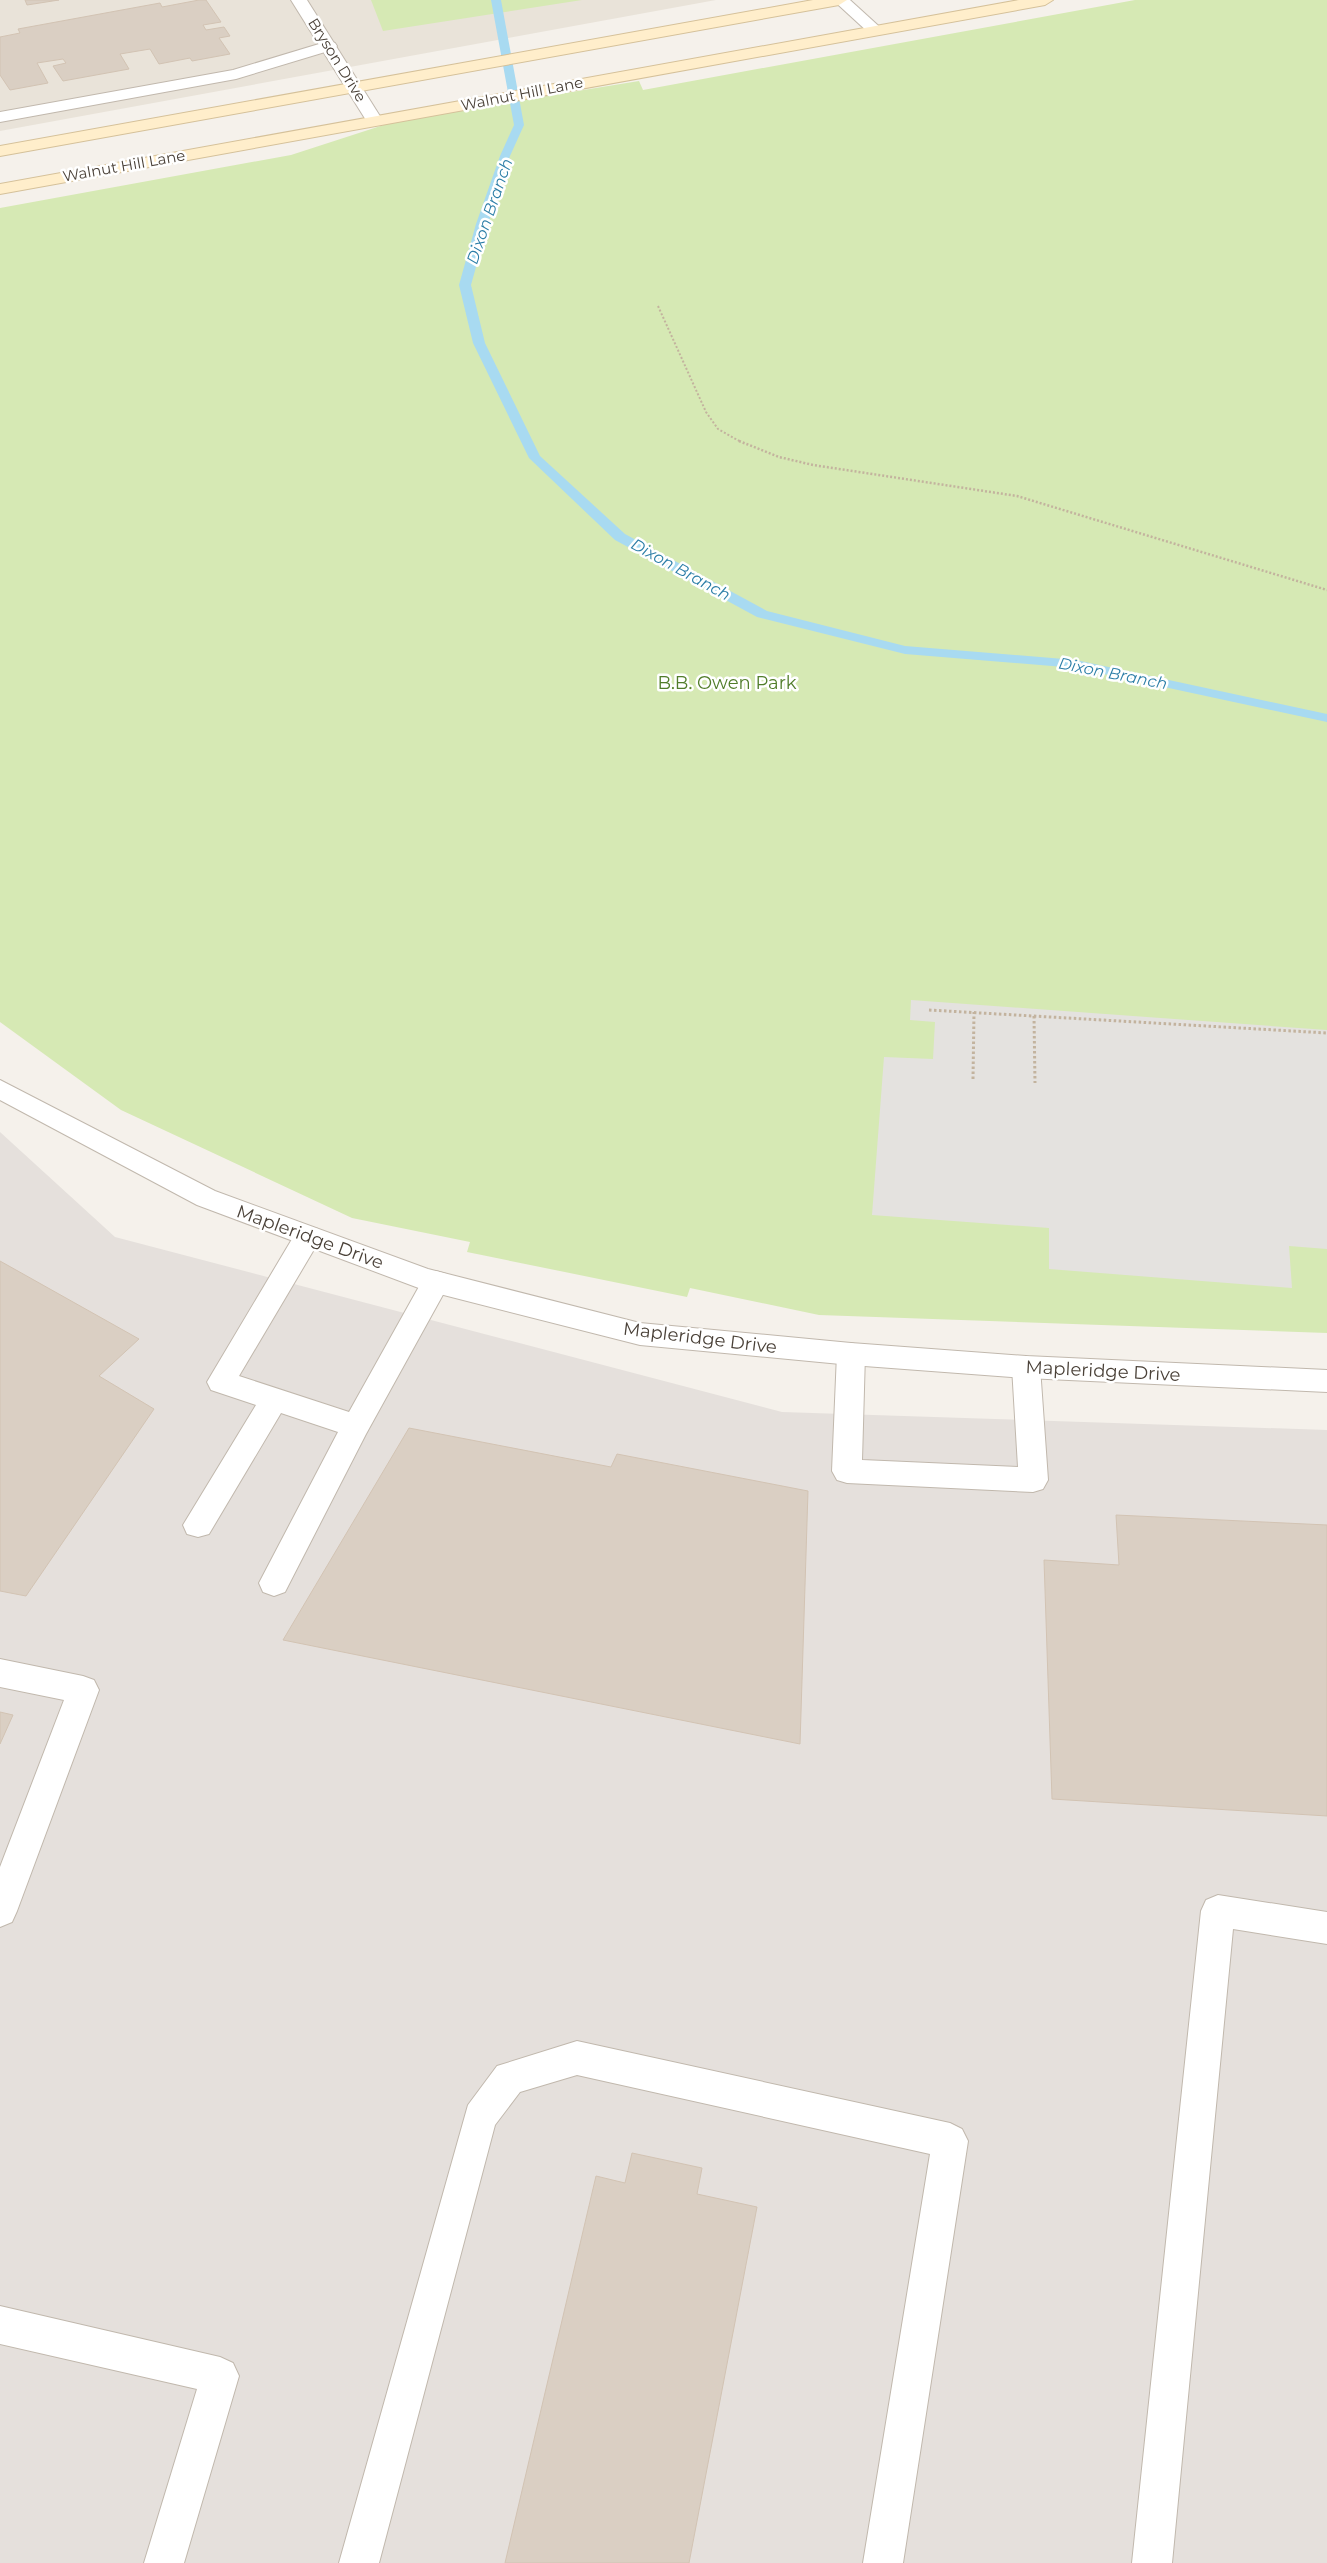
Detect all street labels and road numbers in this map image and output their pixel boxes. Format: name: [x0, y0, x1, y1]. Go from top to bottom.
street label: Bryson Drive: [304, 14, 371, 105]
street label: Walnut Hill Lane: [459, 72, 585, 115]
street label: Walnut Hill Lane: [61, 145, 187, 186]
street label: Mapleridge Drive: [233, 1200, 387, 1274]
street label: Mapleridge Drive: [622, 1318, 778, 1358]
street label: Mapleridge Drive: [1025, 1356, 1181, 1386]

